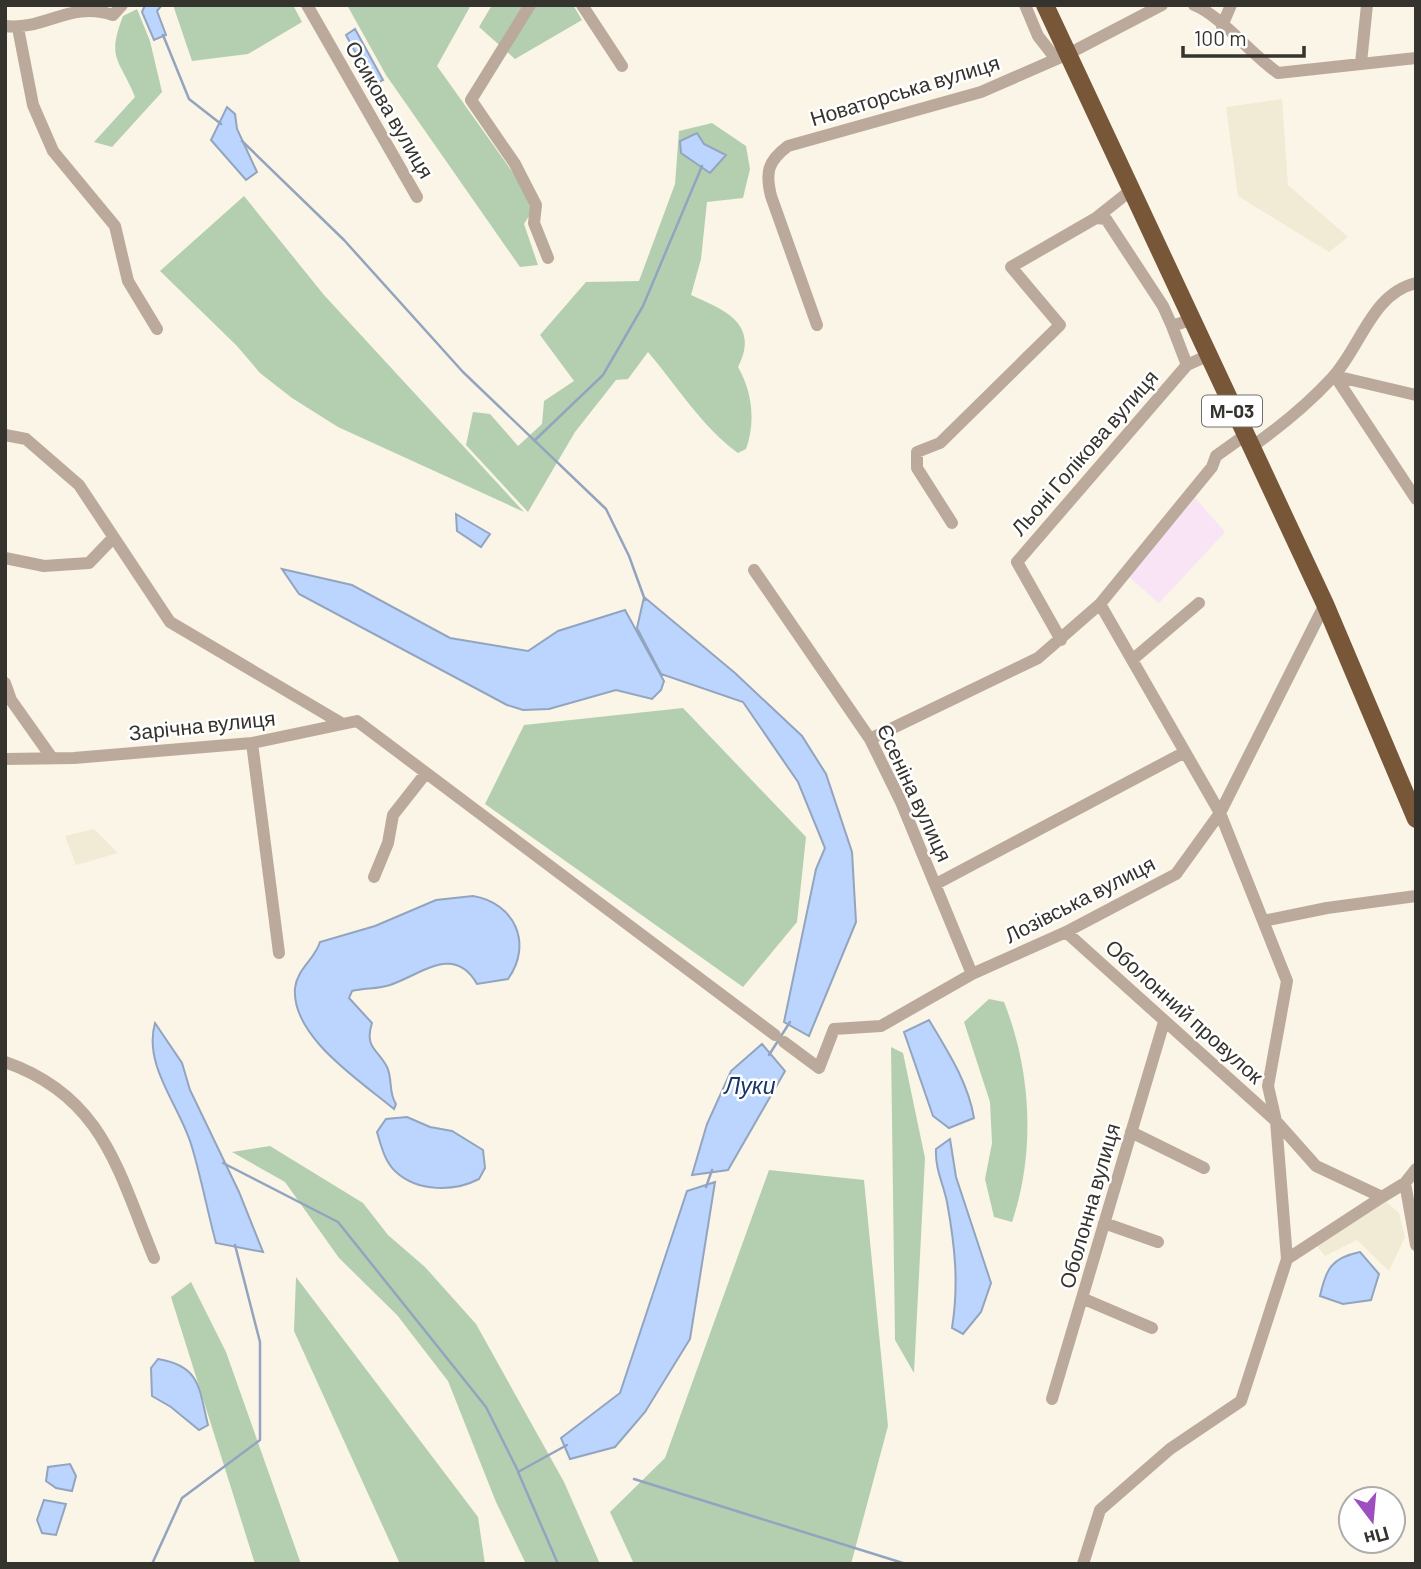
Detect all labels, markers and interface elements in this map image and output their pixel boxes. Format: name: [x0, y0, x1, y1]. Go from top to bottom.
scale bar: [1183, 14, 1304, 58]
text: 100 m: [1194, 25, 1247, 50]
street label: Осикова вулиця: [341, 36, 440, 182]
street label: Новаторська вулиця: [807, 49, 1002, 130]
street label: Льоні Голікова вулиця: [1005, 364, 1163, 540]
road number: М-03: [1202, 396, 1262, 426]
street label: Зарічна вулиця: [127, 704, 276, 745]
street label: Єсеніна вулиця: [873, 719, 958, 865]
street label: Лозівська вулиця: [1000, 850, 1159, 947]
street label: Оболонний провулок: [1101, 934, 1270, 1089]
water label: Луки: [723, 1071, 776, 1099]
street label: Оболонна вулиця: [1053, 1120, 1124, 1291]
north arrow: [1337, 1485, 1407, 1555]
text: Пн: [1362, 1522, 1392, 1551]

